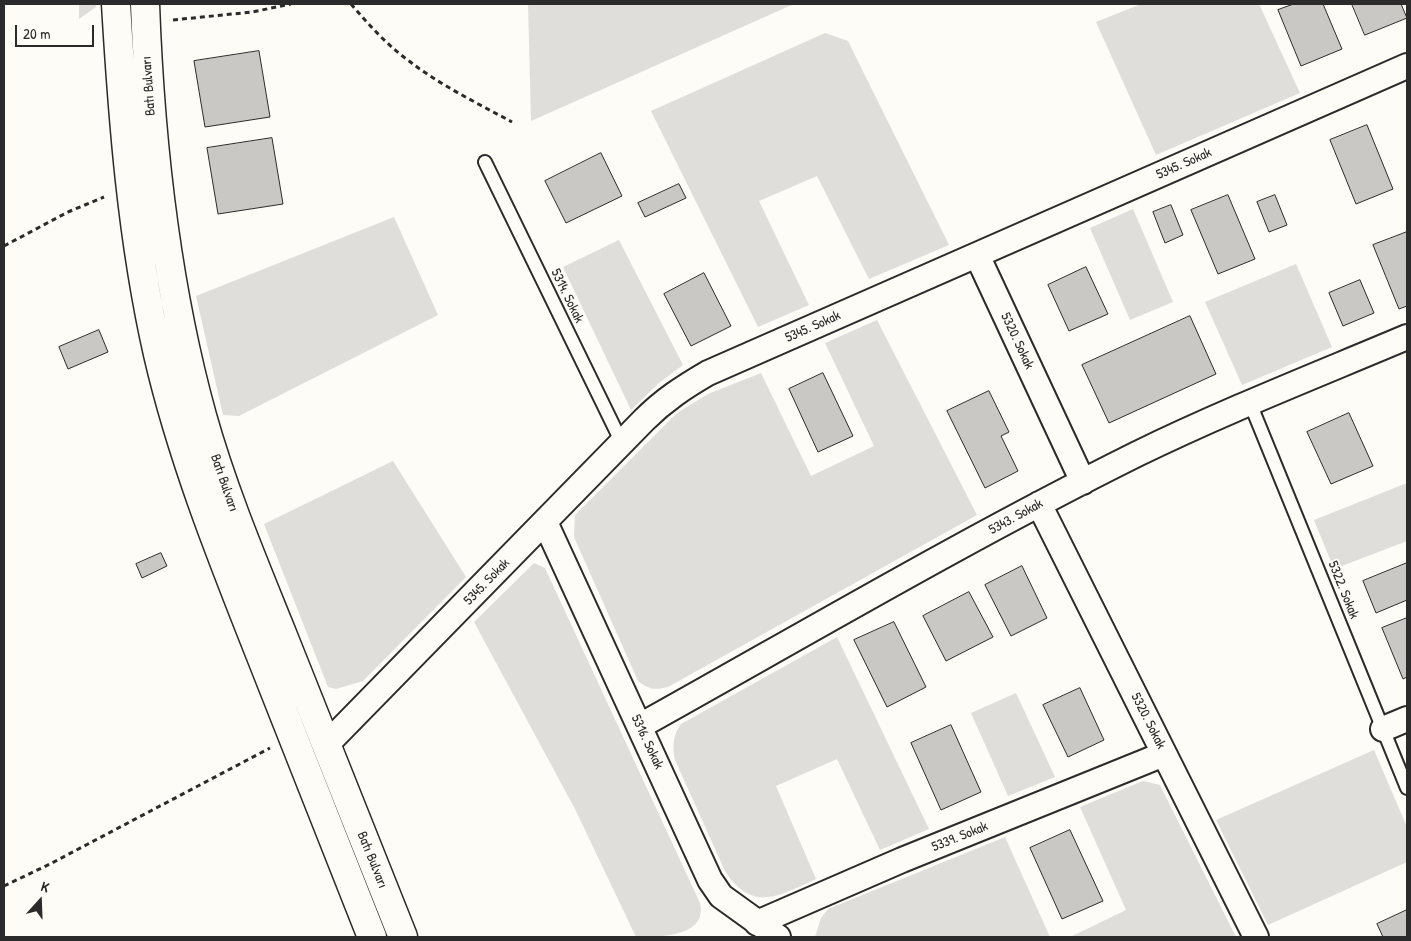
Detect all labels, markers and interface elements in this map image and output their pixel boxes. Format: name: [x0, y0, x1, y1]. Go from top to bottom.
scale bar: [18, 15, 96, 47]
text: 20 m: [23, 23, 50, 44]
street label: Batı Bulvarı: [139, 56, 159, 116]
street label: 5345. Sokak: [1154, 144, 1214, 184]
street label: 5314. Sokak: [547, 266, 587, 326]
street label: 5345. Sokak: [783, 307, 843, 347]
street label: 5320. Sokak: [997, 310, 1037, 372]
street label: Batı Bulvarı: [206, 452, 242, 514]
street label: 5343. Sokak: [986, 495, 1046, 539]
street label: 5345. Sokak: [461, 555, 513, 609]
street label: 5322. Sokak: [1324, 559, 1362, 621]
street label: 5320. Sokak: [1127, 690, 1169, 752]
street label: 5316. Sokak: [627, 712, 667, 772]
street label: 5339. Sokak: [930, 818, 990, 856]
street label: Batı Bulvarı: [353, 829, 391, 891]
north arrow: [15, 876, 65, 926]
text: K: [39, 876, 52, 897]

